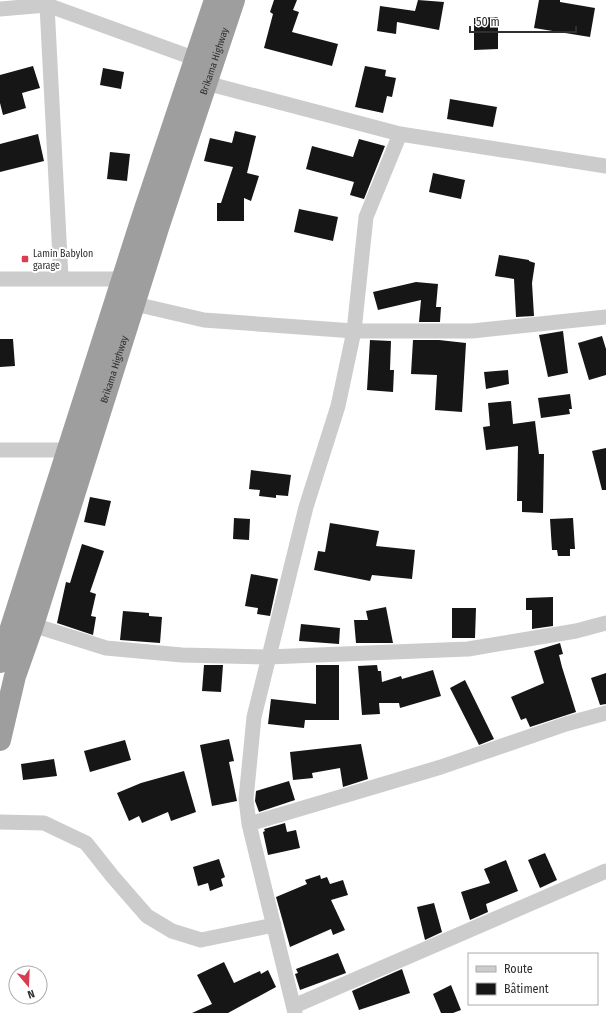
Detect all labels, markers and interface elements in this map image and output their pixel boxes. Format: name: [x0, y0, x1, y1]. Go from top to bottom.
scale bar: [470, 8, 576, 34]
text: 50 m: [476, 15, 500, 29]
street label: Brikama Highway: [198, 26, 232, 97]
place label: Lamin Babylon garage: [33, 248, 93, 272]
marker: Lamin Babylon garage: [20, 254, 30, 264]
street label: Brikama Highway: [98, 334, 131, 405]
legend: [468, 953, 598, 1005]
text: Route: [504, 962, 533, 976]
north arrow: [8, 965, 48, 1005]
text: Bâtiment: [504, 982, 549, 996]
text: N: [26, 987, 36, 1001]

